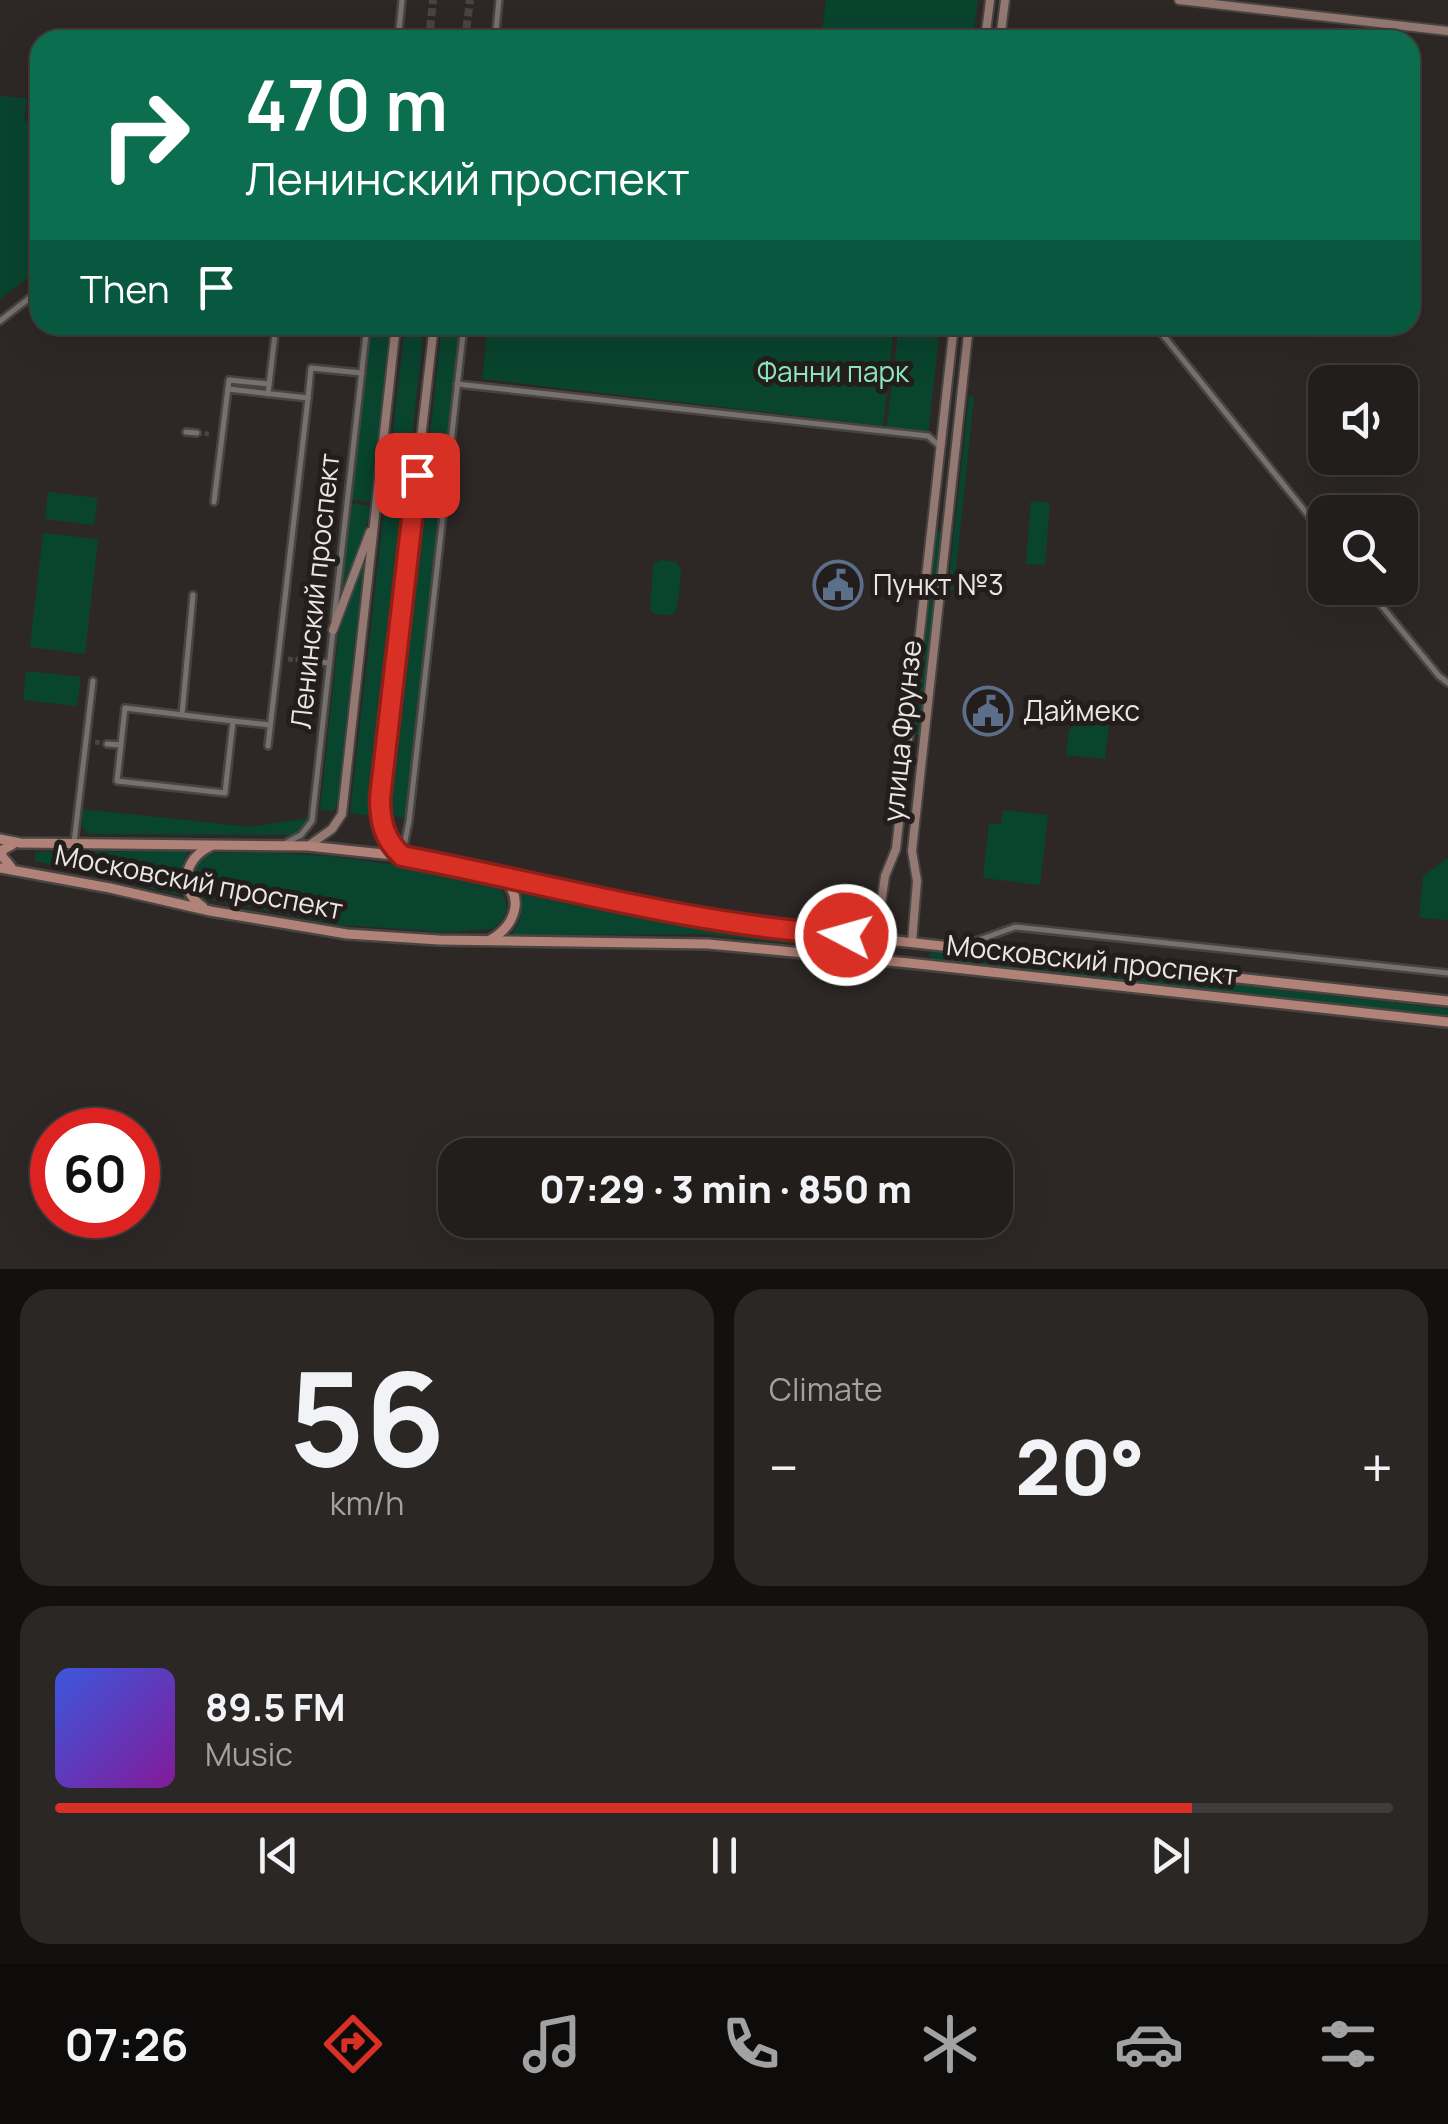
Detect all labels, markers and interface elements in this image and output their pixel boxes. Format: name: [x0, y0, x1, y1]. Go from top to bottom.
text: 470 m: [245, 56, 448, 152]
icon: right: [80, 70, 210, 200]
text: Ленинский проспект: [245, 147, 690, 209]
icon: arrive: [189, 260, 244, 315]
text: Then: [80, 262, 169, 314]
park label: Фанни парк: [757, 352, 910, 390]
map controls: [1308, 365, 1418, 605]
button: sound: [1308, 365, 1418, 475]
pin: [375, 433, 460, 518]
icon: arrive: [390, 448, 445, 503]
street label: Ленинский проспект: [281, 451, 347, 731]
button: search: [1308, 495, 1418, 605]
public building icon: Пункт №3: [812, 559, 864, 611]
place label: Пункт №3: [873, 565, 1004, 603]
street label: улица Фрунзе: [873, 638, 929, 824]
public building icon: Даймекс: [962, 685, 1014, 737]
place label: Даймекс: [1023, 691, 1140, 729]
street label: Московский проспект: [52, 834, 346, 928]
position arrow: [794, 883, 898, 987]
street label: Московский проспект: [945, 925, 1240, 993]
speed limit sign: 60: [30, 1108, 160, 1238]
text: 07:29 · 3 min · 850 m: [539, 1162, 912, 1214]
text: 56: [289, 1327, 445, 1505]
text: Climate: [769, 1367, 883, 1411]
text: 20°: [1015, 1415, 1145, 1518]
text: −: [769, 1429, 799, 1505]
text: +: [1361, 1429, 1393, 1505]
text: km/h: [330, 1481, 404, 1525]
text: 89.5 FM: [205, 1680, 346, 1732]
text: Music: [205, 1732, 293, 1776]
icon: previous: [251, 1828, 306, 1883]
icon: pause: [697, 1828, 752, 1883]
icon: next: [1143, 1828, 1198, 1883]
icon: directions: [318, 2009, 388, 2079]
icon: music: [517, 2009, 587, 2079]
icon: phone: [716, 2009, 786, 2079]
icon: climate: [915, 2009, 985, 2079]
icon: car: [1114, 2009, 1184, 2079]
icon: filters: [1313, 2009, 1383, 2079]
text: 07:26: [65, 2013, 188, 2075]

